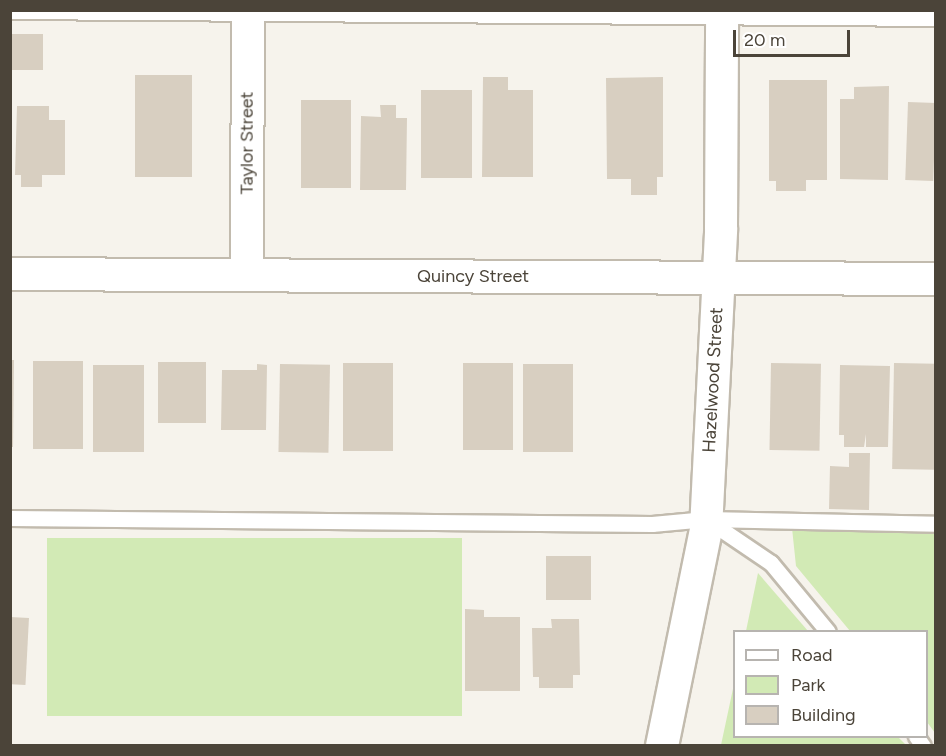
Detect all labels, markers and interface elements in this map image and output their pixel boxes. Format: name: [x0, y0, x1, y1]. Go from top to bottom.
scale bar: [736, 18, 853, 56]
text: 20 m: [744, 29, 785, 51]
street label: Taylor Street: [236, 92, 258, 194]
street label: Quincy Street: [417, 265, 529, 287]
street label: Hazelwood Street: [698, 307, 728, 453]
legend: [733, 630, 928, 738]
text: Road: [791, 644, 832, 666]
text: Park: [791, 674, 825, 696]
text: Building: [791, 704, 856, 726]

